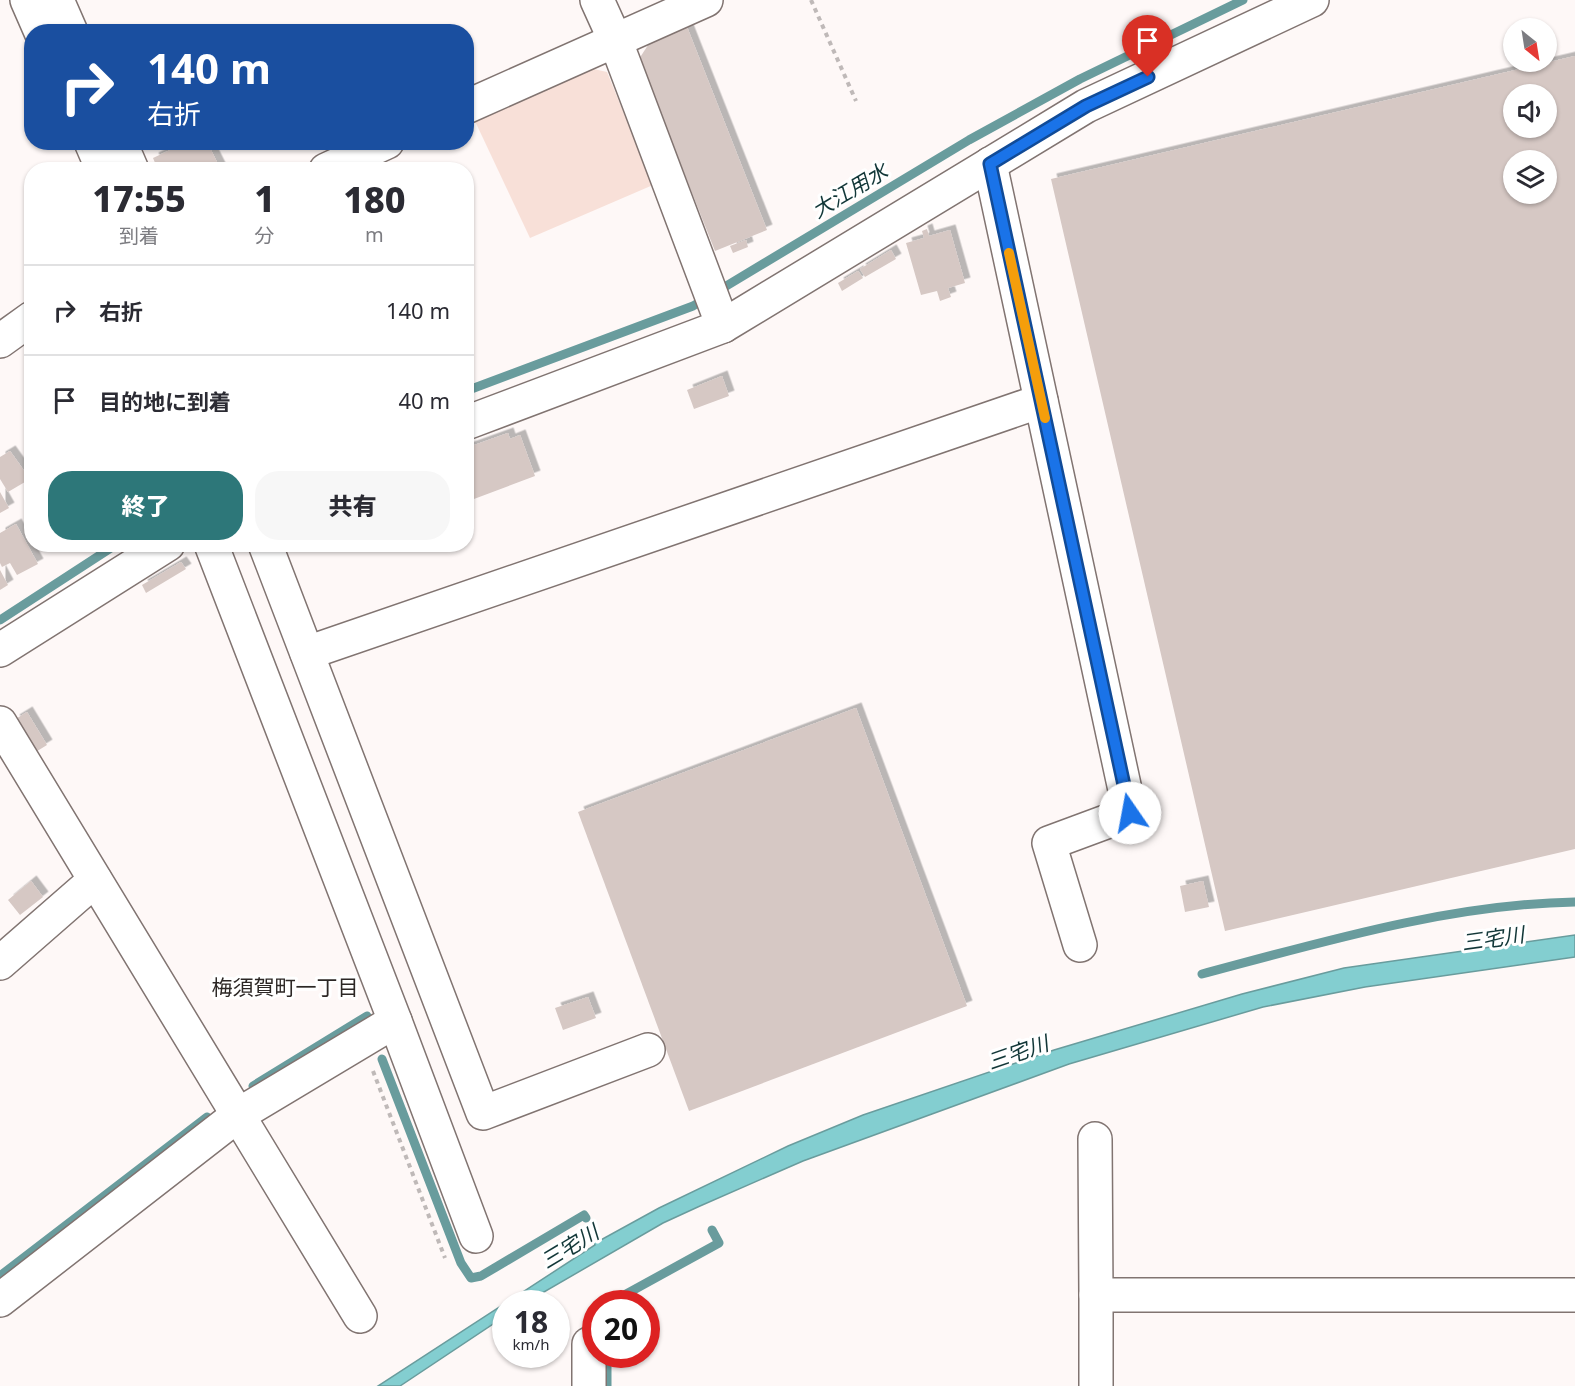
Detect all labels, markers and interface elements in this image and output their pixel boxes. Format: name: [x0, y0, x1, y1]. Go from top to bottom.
pin: [1122, 15, 1173, 77]
north arrow: [1503, 18, 1557, 72]
map controls: [1503, 18, 1557, 204]
icon: arrive: [1131, 24, 1164, 57]
text: 140 m: [147, 39, 271, 96]
icon: right: [48, 48, 126, 126]
button: sound: [1503, 84, 1557, 138]
text: 右折: [147, 95, 201, 132]
button: layers: [1503, 150, 1557, 204]
water label: 大江用水: [806, 155, 894, 224]
text: 17:55: [92, 174, 186, 223]
text: 1: [254, 174, 275, 223]
text: 180: [343, 175, 406, 224]
text: m: [365, 221, 384, 248]
text: 到着: [119, 222, 159, 249]
text: 分: [255, 222, 275, 249]
icon: right: [48, 294, 81, 327]
text: 140 m: [386, 295, 450, 325]
text: 右折: [99, 296, 143, 326]
icon: arrive: [48, 384, 81, 417]
text: 40 m: [399, 385, 450, 415]
text: 目的地に到着: [99, 386, 231, 416]
button: 終了: [48, 471, 243, 540]
button: 共有: [255, 471, 450, 540]
position arrow: [1098, 781, 1162, 845]
water label: 三宅川: [1460, 919, 1528, 956]
district label: 梅須賀町一丁目: [212, 973, 359, 1001]
water label: 三宅川: [983, 1028, 1054, 1076]
water label: 三宅川: [535, 1217, 605, 1274]
speed limit sign: 20: [582, 1290, 660, 1368]
text: 18: [514, 1301, 548, 1342]
text: km/h: [513, 1334, 549, 1354]

